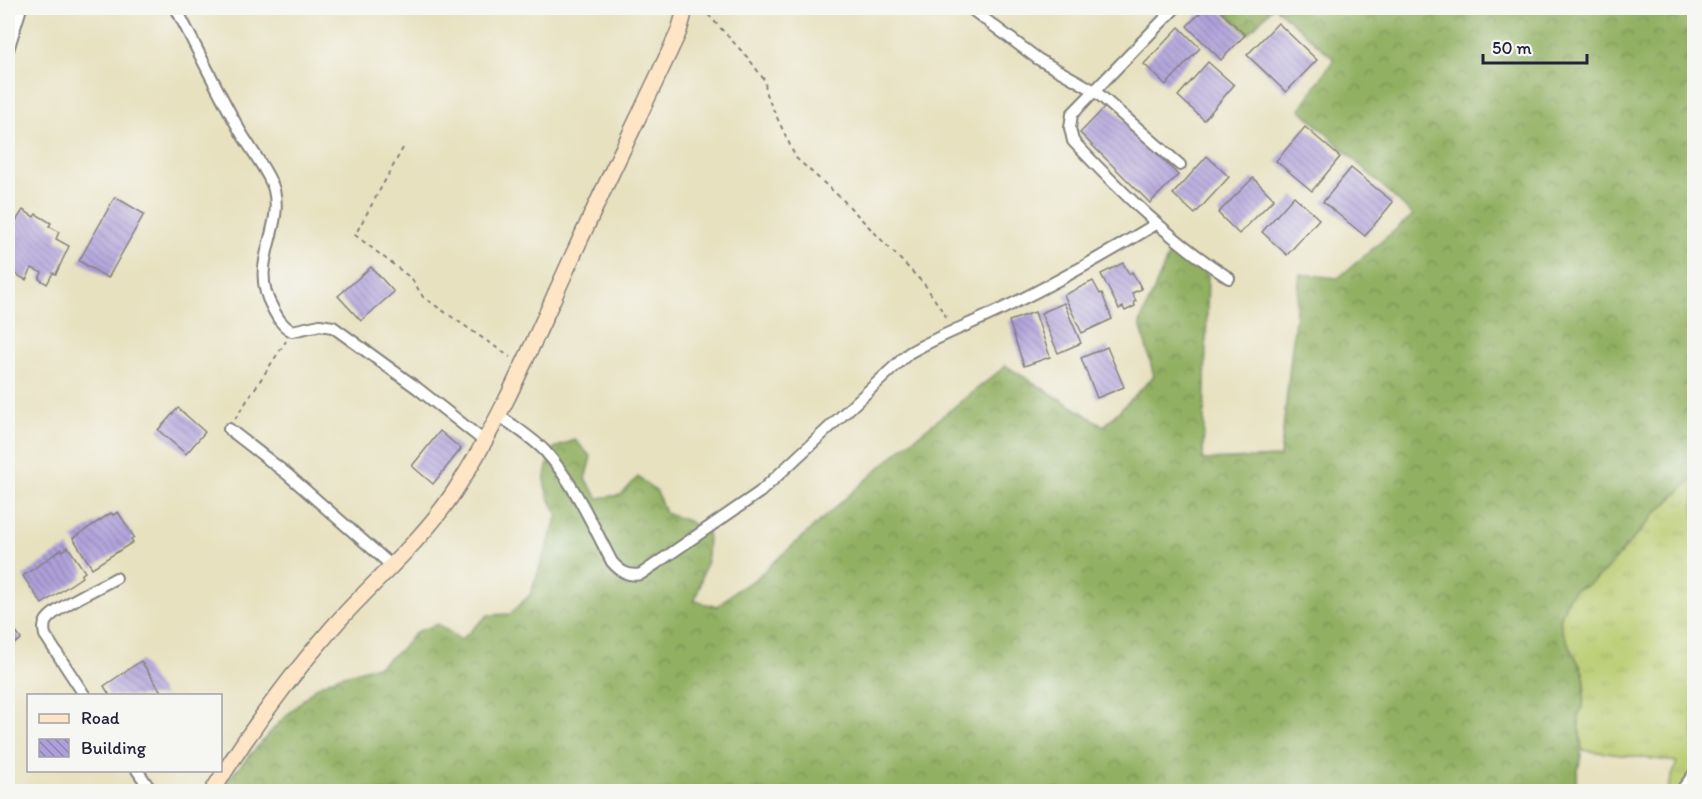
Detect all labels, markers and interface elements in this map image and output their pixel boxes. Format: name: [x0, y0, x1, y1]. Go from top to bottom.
scale bar: [1483, 27, 1586, 65]
text: 50 m: [1492, 37, 1532, 59]
legend: [27, 694, 222, 772]
text: Road: [81, 707, 120, 729]
text: Building: [81, 737, 147, 759]

